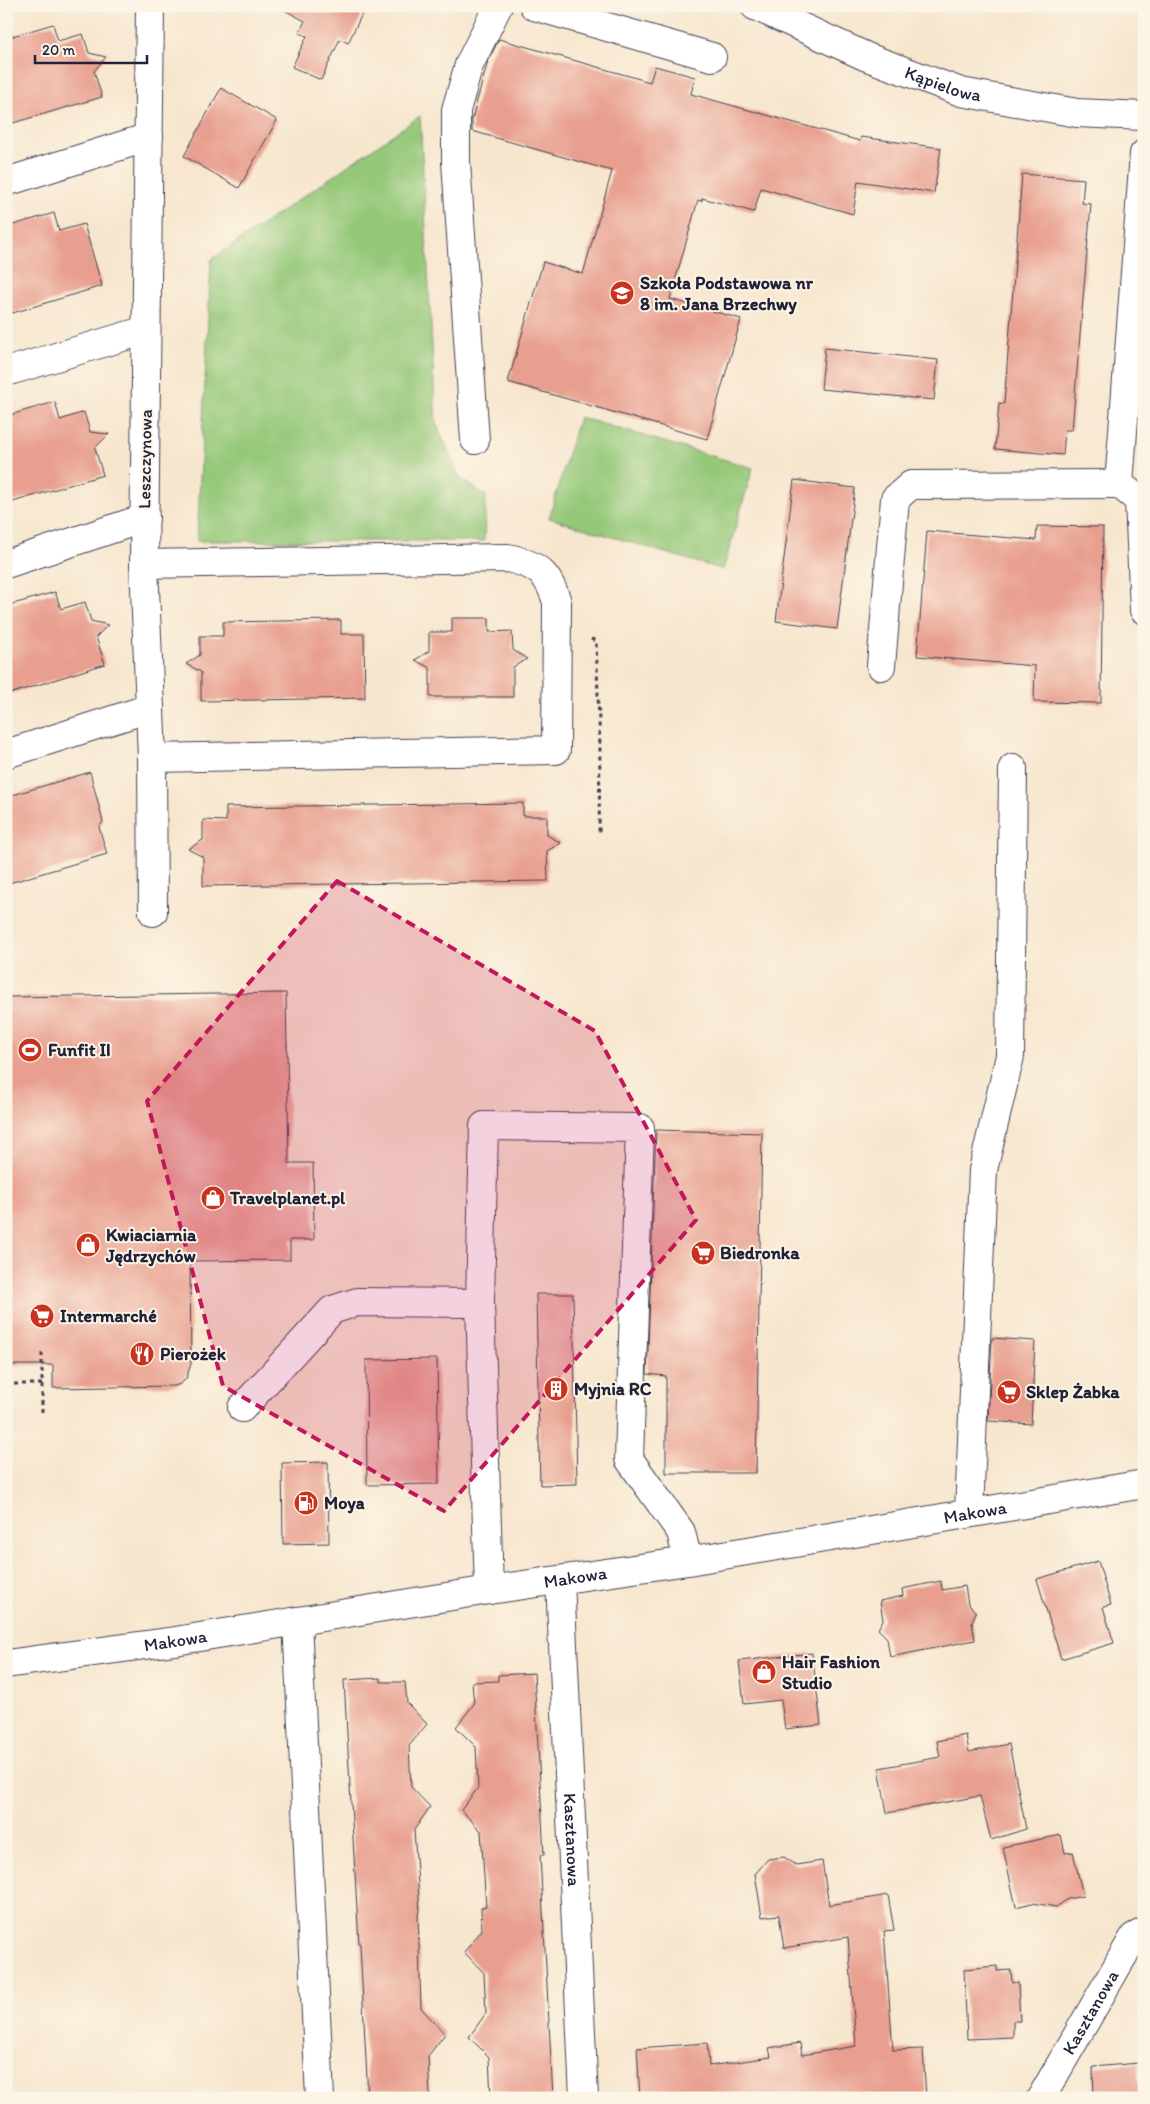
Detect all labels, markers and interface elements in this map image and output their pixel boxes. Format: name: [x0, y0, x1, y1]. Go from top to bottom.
scale bar: [35, 32, 148, 64]
text: 20 m: [42, 41, 76, 59]
street label: Kąpielowa: [902, 61, 984, 107]
place label: Szkoła Podstawowa nr 8 im. Jana Brzechwy: [640, 272, 814, 315]
school or university icon: Szkoła Podstawowa nr 8 im. Jana Brzechwy: [609, 280, 635, 306]
street label: Leszczynowa: [133, 409, 157, 509]
sports icon: Funfit II: [17, 1037, 43, 1063]
place label: Funfit II: [48, 1039, 111, 1061]
shop icon: Travelplanet.pl: [200, 1185, 226, 1211]
place label: Travelplanet.pl: [229, 1187, 346, 1209]
place label: Kwiaciarnia Jędrzychów: [105, 1224, 197, 1267]
shop icon: Kwiaciarnia Jędrzychów: [75, 1232, 101, 1258]
supermarket icon: Biedronka: [690, 1240, 716, 1266]
place label: Biedronka: [720, 1242, 800, 1264]
supermarket icon: Intermarché: [29, 1303, 55, 1329]
place label: Intermarché: [60, 1305, 157, 1327]
restaurant icon: Pierożek: [129, 1341, 155, 1367]
place label: Pierożek: [160, 1343, 227, 1365]
building icon: Myjnia RC: [543, 1376, 569, 1402]
place label: Myjnia RC: [574, 1378, 652, 1400]
supermarket icon: Sklep Żabka: [996, 1379, 1022, 1405]
place label: Sklep Żabka: [1026, 1381, 1120, 1403]
fuel station icon: Moya: [293, 1490, 319, 1516]
place label: Moya: [324, 1492, 365, 1514]
street label: Makowa: [942, 1496, 1009, 1529]
street label: Makowa: [542, 1562, 609, 1593]
street label: Makowa: [142, 1625, 209, 1656]
place label: Hair Fashion Studio: [782, 1651, 881, 1694]
shop icon: Hair Fashion Studio: [751, 1659, 777, 1685]
street label: Kasztanowa: [559, 1792, 585, 1888]
street label: Kasztanowa: [1058, 1966, 1124, 2058]

